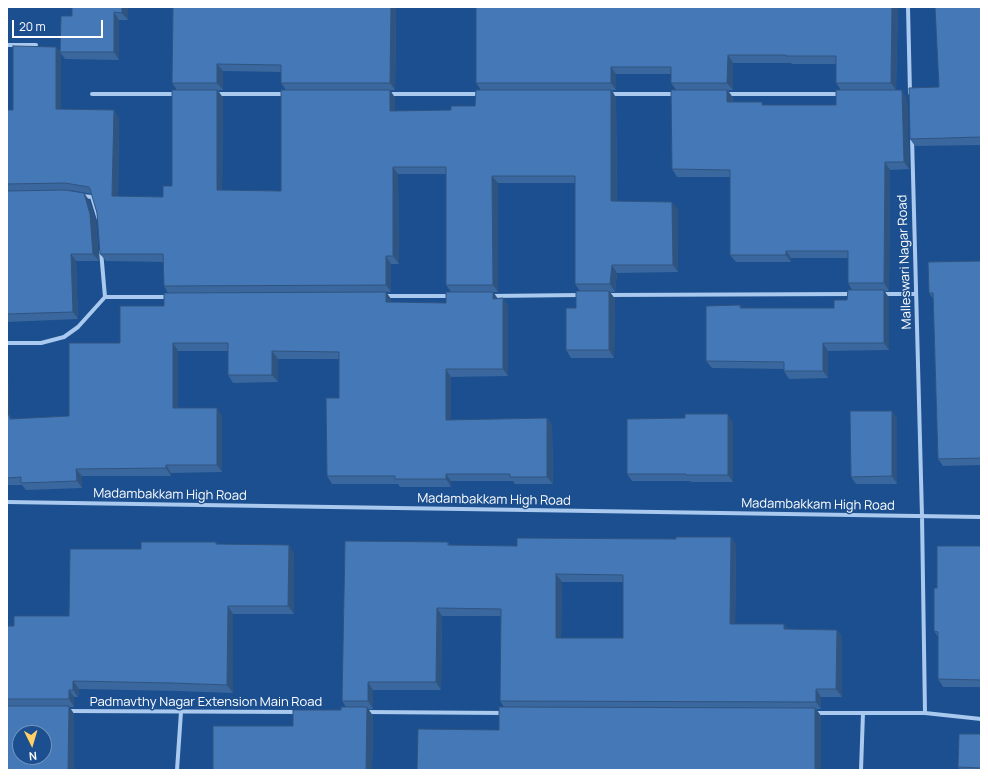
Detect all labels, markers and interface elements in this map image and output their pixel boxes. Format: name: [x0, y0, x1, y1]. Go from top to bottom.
scale bar: [14, 12, 105, 38]
text: 20 m: [19, 18, 46, 35]
street label: Malleswari Nagar Road: [895, 194, 915, 330]
street label: Madambakkam High Road: [93, 486, 247, 504]
street label: Madambakkam High Road: [417, 491, 571, 509]
street label: Madambakkam High Road: [741, 496, 895, 514]
street label: Padmavthy Nagar Extension Main Road: [90, 694, 322, 710]
north arrow: [12, 725, 52, 765]
text: N: [28, 749, 38, 764]

